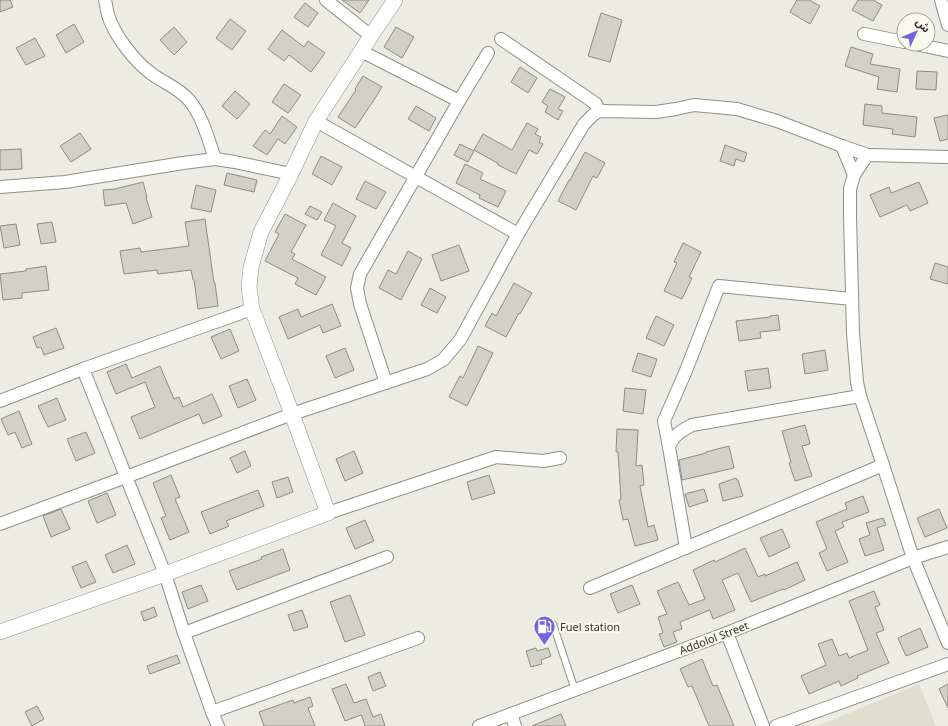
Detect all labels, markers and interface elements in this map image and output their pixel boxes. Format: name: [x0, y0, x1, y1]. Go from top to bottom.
north arrow: [896, 12, 936, 52]
text: ش: [913, 14, 934, 35]
fuel station icon: Fuel station: [531, 614, 557, 647]
street label: Addolol Street: [677, 617, 751, 658]
place label: Fuel station: [560, 619, 620, 634]

